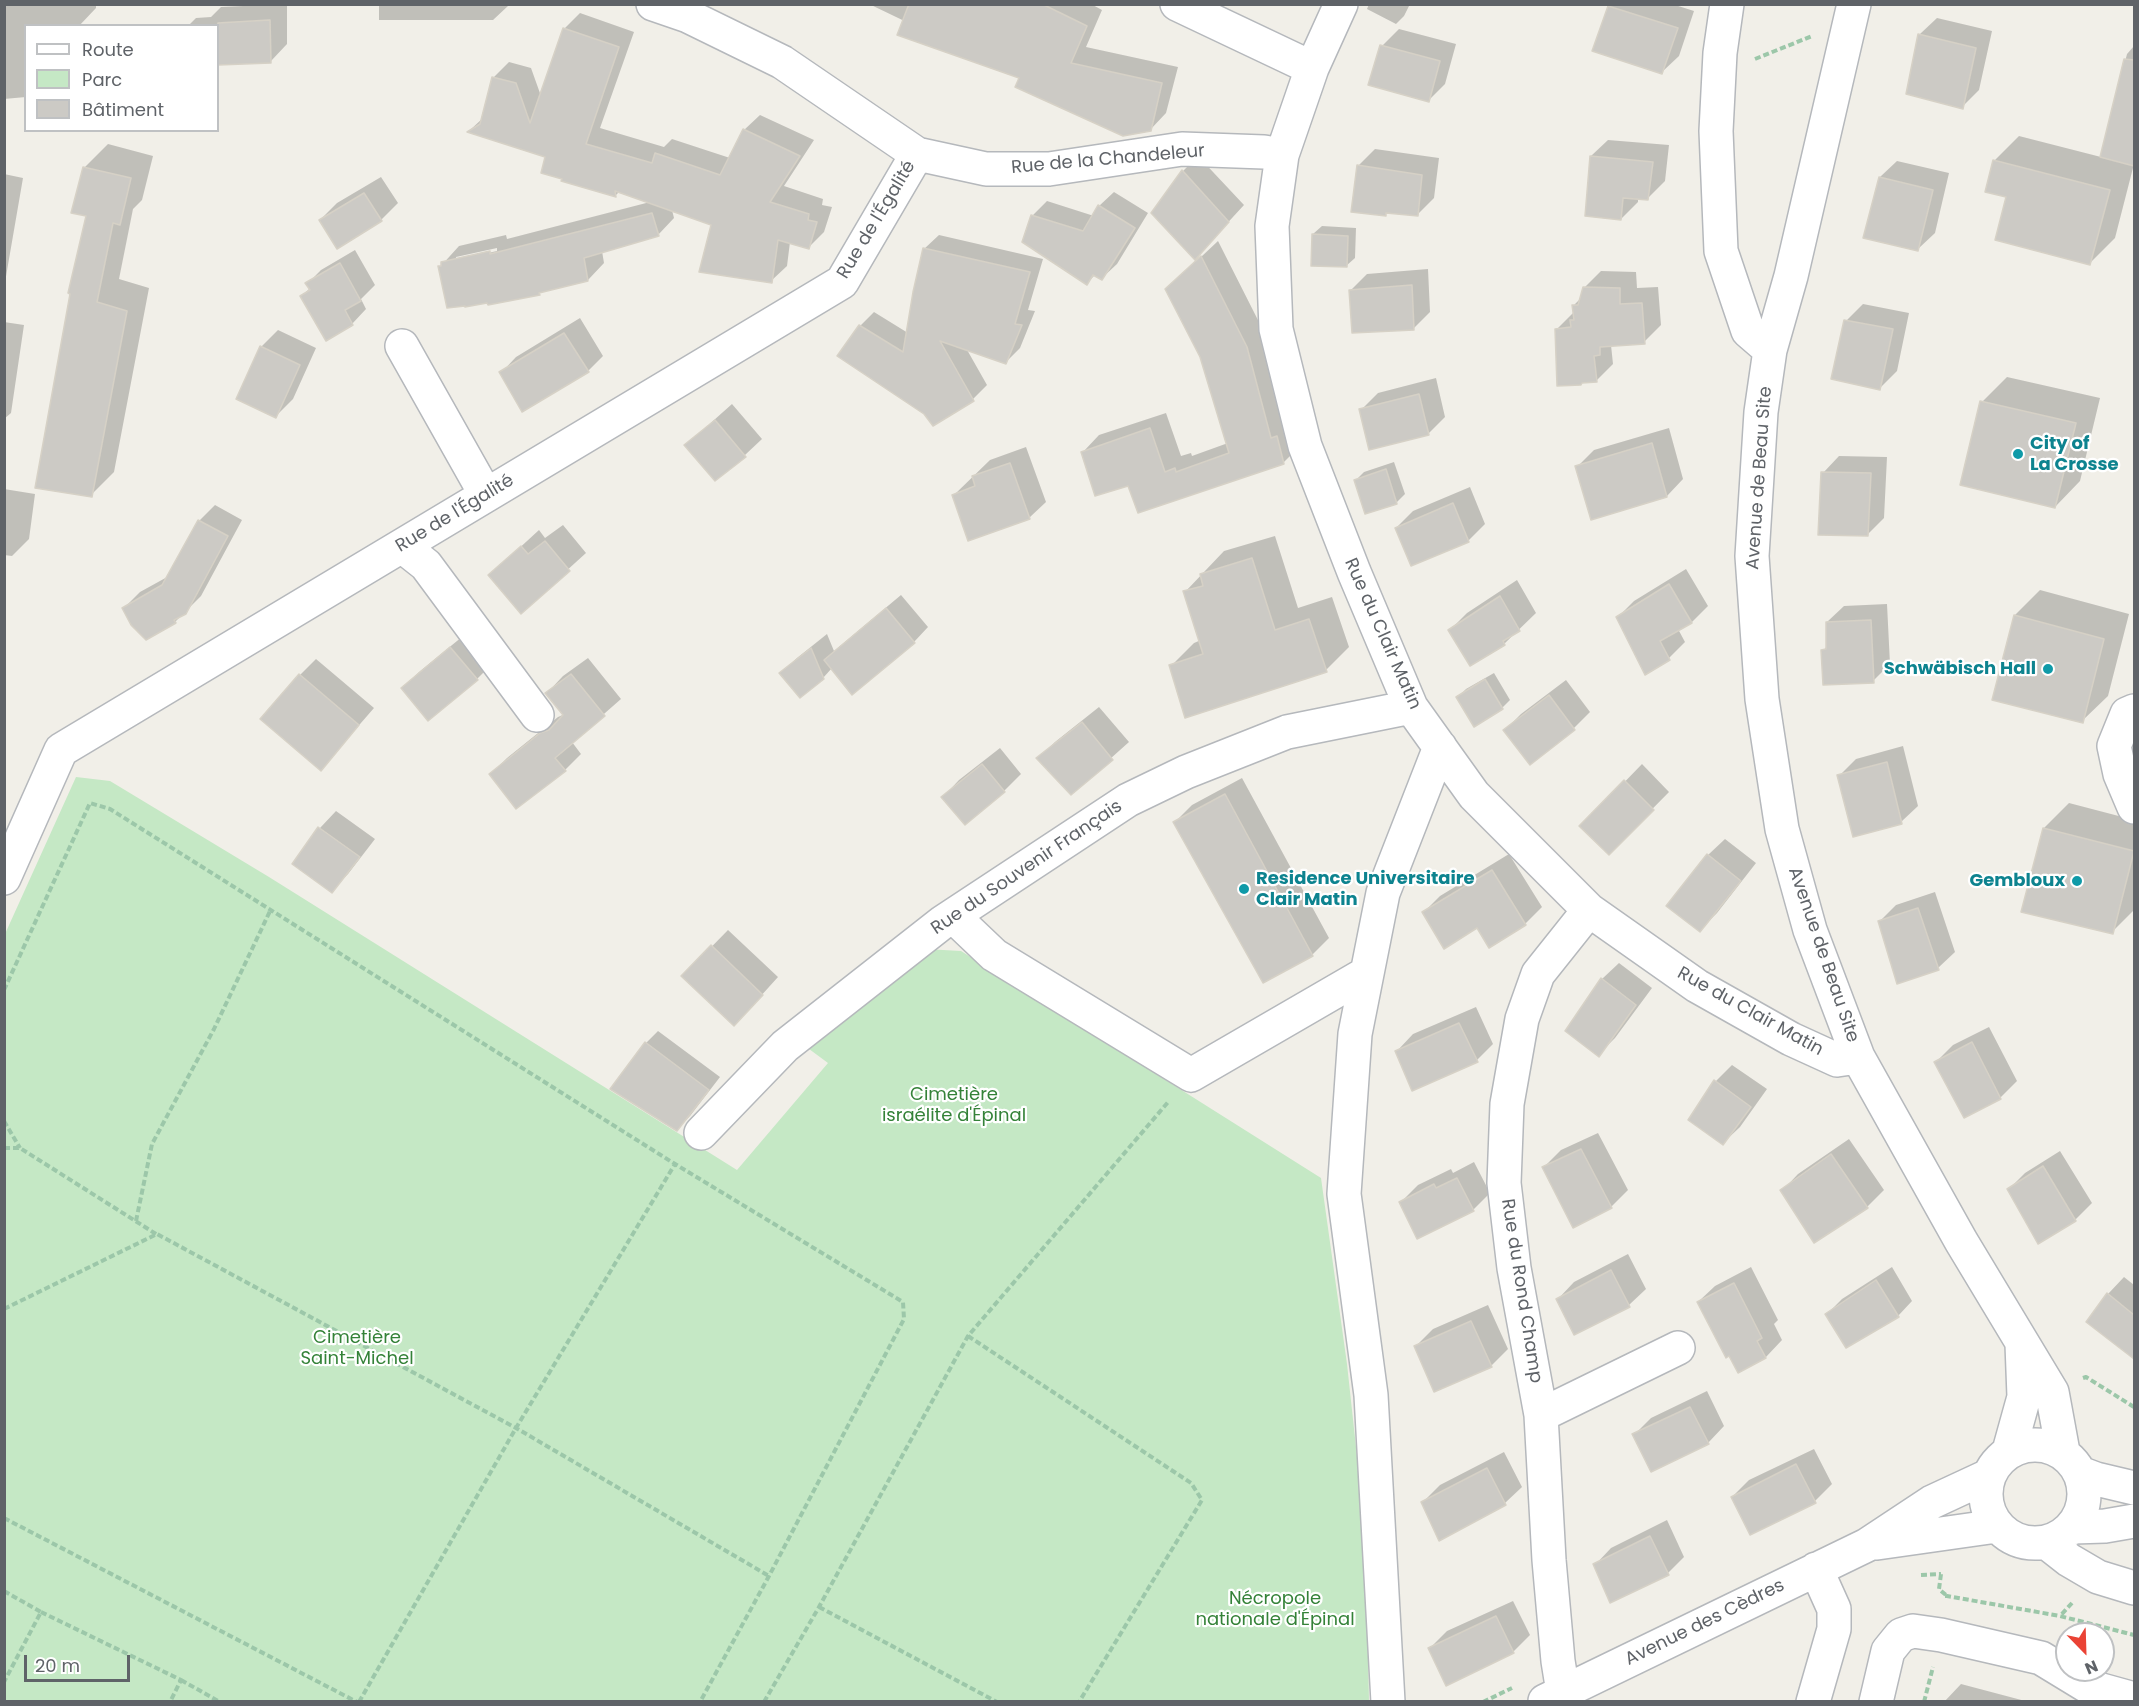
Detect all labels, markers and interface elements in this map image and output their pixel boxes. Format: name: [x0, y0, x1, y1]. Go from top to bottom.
legend: [24, 24, 219, 132]
text: Route: [82, 37, 134, 62]
text: Parc: [82, 67, 122, 92]
text: Bâtiment: [82, 97, 164, 122]
street label: Rue de la Chandeleur: [1010, 141, 1206, 179]
street label: Rue de l'Égalité: [833, 157, 921, 283]
street label: Avenue de Beau Site: [1743, 386, 1777, 570]
place label: City of La Crosse: [2030, 433, 2119, 476]
marker: City of La Crosse: [2011, 447, 2025, 461]
street label: Rue de l'Égalité: [392, 470, 518, 558]
street label: Rue du Clair Matin: [1339, 555, 1425, 713]
place label: Schwäbisch Hall: [1884, 658, 2036, 680]
marker: Schwäbisch Hall: [2041, 662, 2055, 676]
street label: Rue du Souvenir Français: [927, 796, 1127, 940]
street label: Avenue de Beau Site: [1783, 865, 1863, 1045]
place label: Residence Universitaire Clair Matin: [1256, 868, 1475, 910]
place label: Gembloux: [1969, 870, 2065, 892]
marker: Gembloux: [2070, 874, 2084, 888]
marker: Residence Universitaire Clair Matin: [1237, 882, 1251, 896]
street label: Rue du Clair Matin: [1673, 963, 1827, 1061]
park label: Cimetière israélite d'Épinal: [882, 1084, 1026, 1126]
street label: Rue du Rond Champ: [1496, 1197, 1546, 1385]
park label: Cimetière Saint-Michel: [300, 1327, 414, 1370]
street label: Avenue des Cèdres: [1622, 1575, 1788, 1671]
park label: Nécropole nationale d'Épinal: [1195, 1588, 1355, 1630]
north arrow: [2055, 1622, 2115, 1682]
scale bar: [27, 1643, 134, 1681]
text: 20 m: [35, 1653, 80, 1678]
text: N: [2081, 1654, 2101, 1680]

